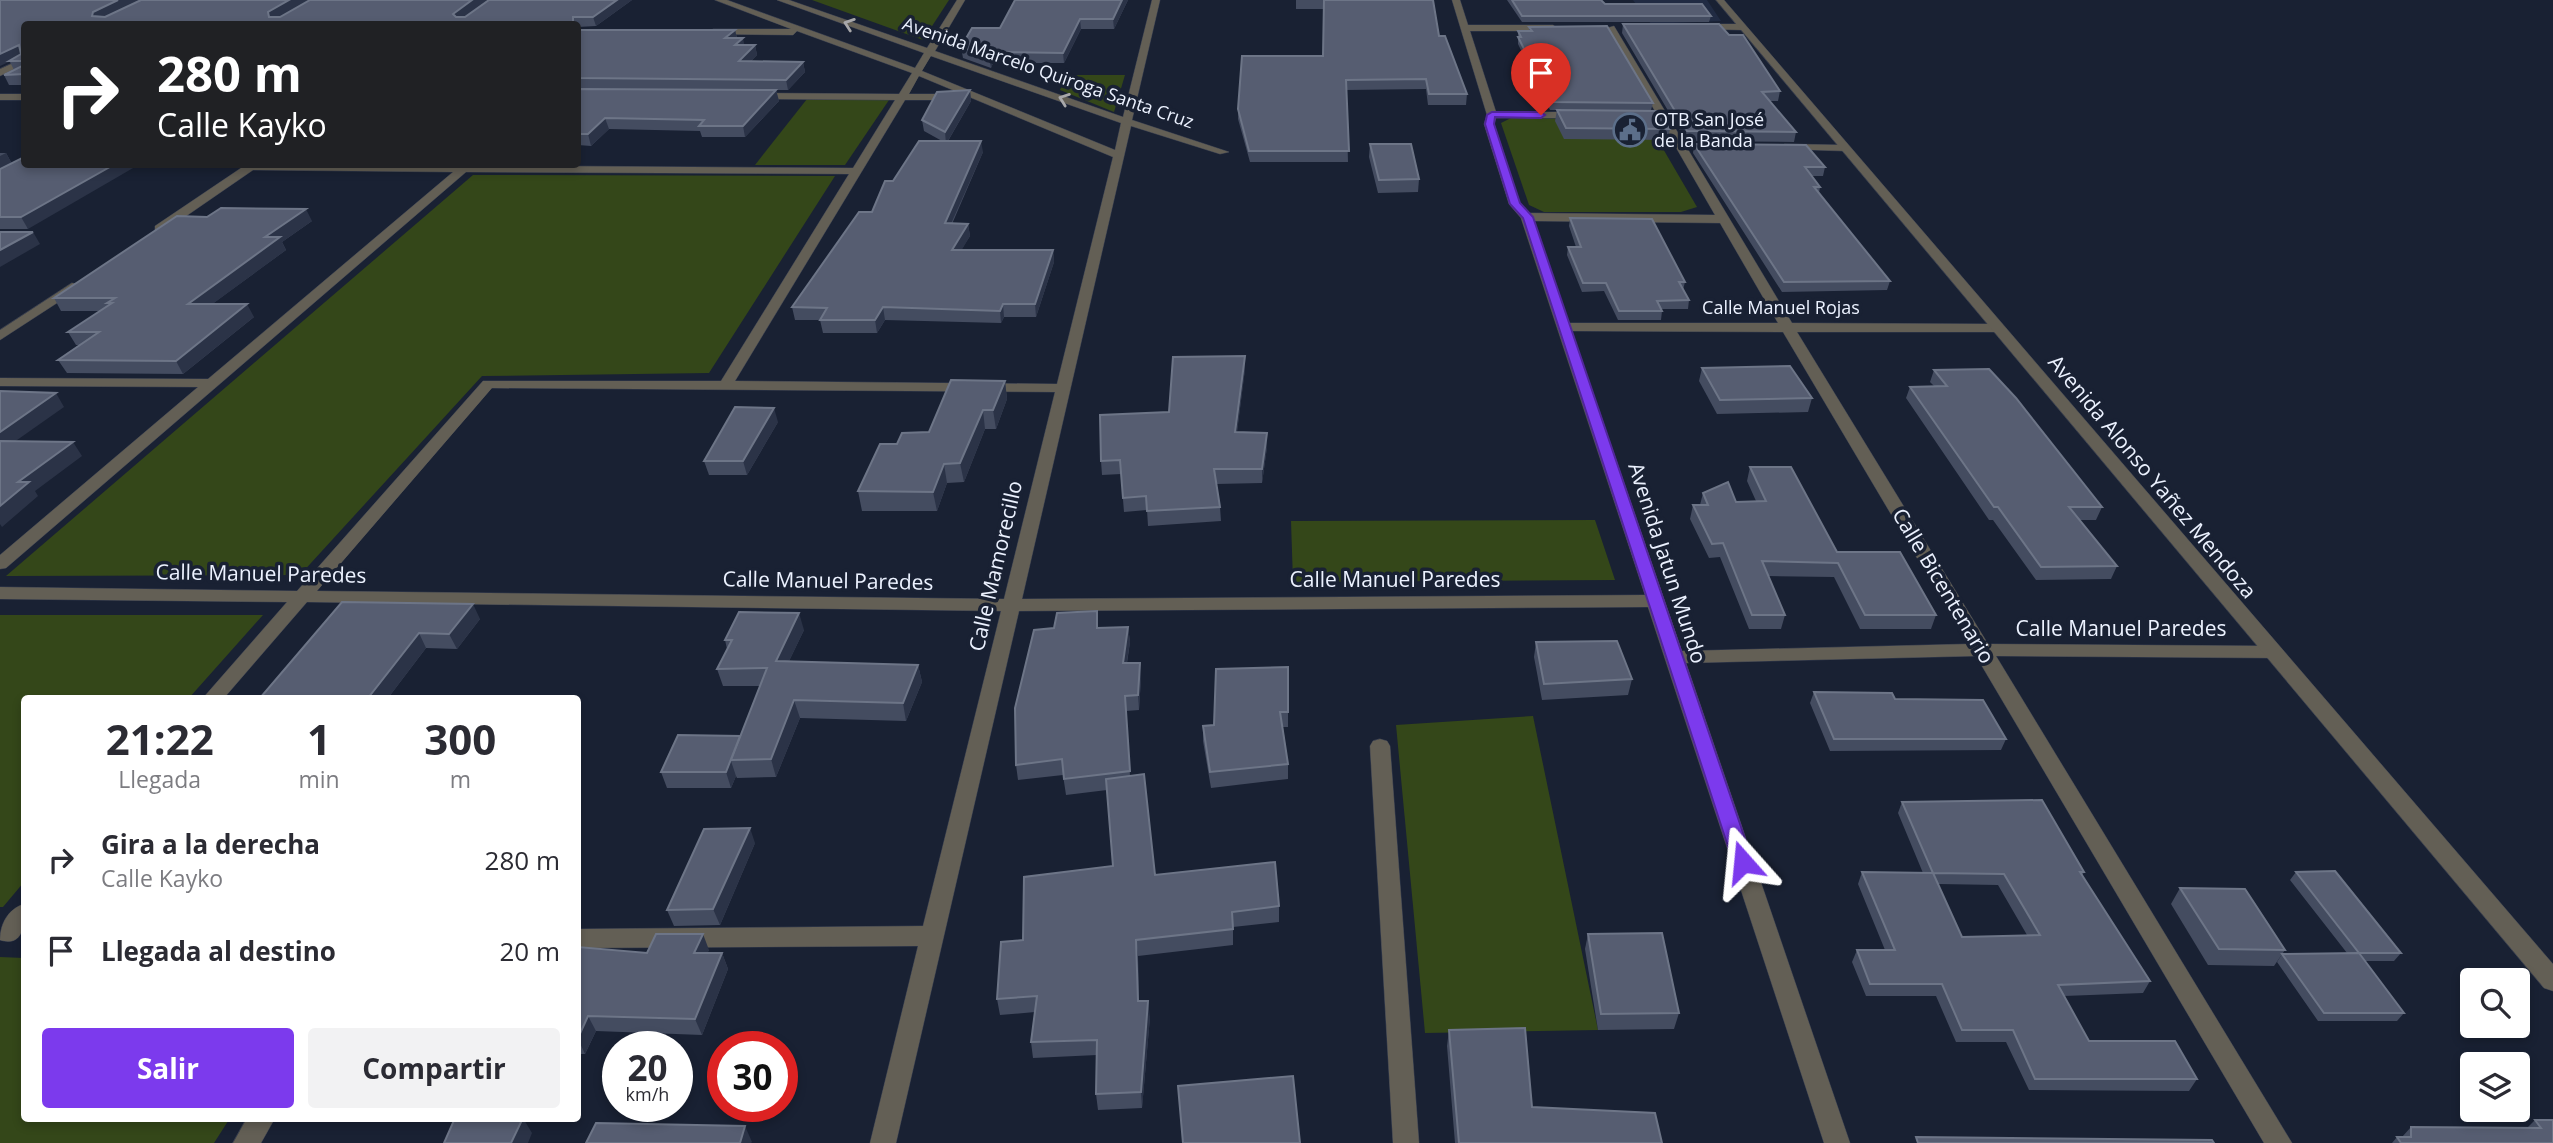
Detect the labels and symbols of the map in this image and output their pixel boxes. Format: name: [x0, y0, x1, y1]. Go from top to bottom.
street label: Avenida Marcelo Quiroga Santa Cruz: [900, 11, 1197, 133]
one-way arrow: [843, 18, 856, 32]
pin: [1511, 43, 1571, 115]
one-way arrow: [1058, 93, 1070, 107]
place label: OTB San José de la Banda: [1654, 107, 1764, 152]
public building icon: OTB San José de la Banda: [1611, 111, 1649, 149]
street label: Calle Manuel Rojas: [1702, 295, 1860, 319]
street label: Avenida Alonso Yañez Mendoza: [2042, 349, 2263, 604]
street label: Avenida Jatun Mundo: [1622, 459, 1714, 667]
street label: Calle Mamorecillo: [962, 478, 1028, 654]
street label: Calle Bicentenario: [1886, 503, 2001, 668]
street label: Calle Manuel Paredes: [155, 557, 367, 589]
street label: Calle Manuel Paredes: [722, 564, 934, 596]
street label: Calle Manuel Paredes: [1290, 565, 1500, 593]
street label: Calle Manuel Paredes: [2016, 614, 2226, 642]
position arrow: [1706, 825, 1780, 899]
speed limit sign: 30: [707, 1031, 798, 1122]

